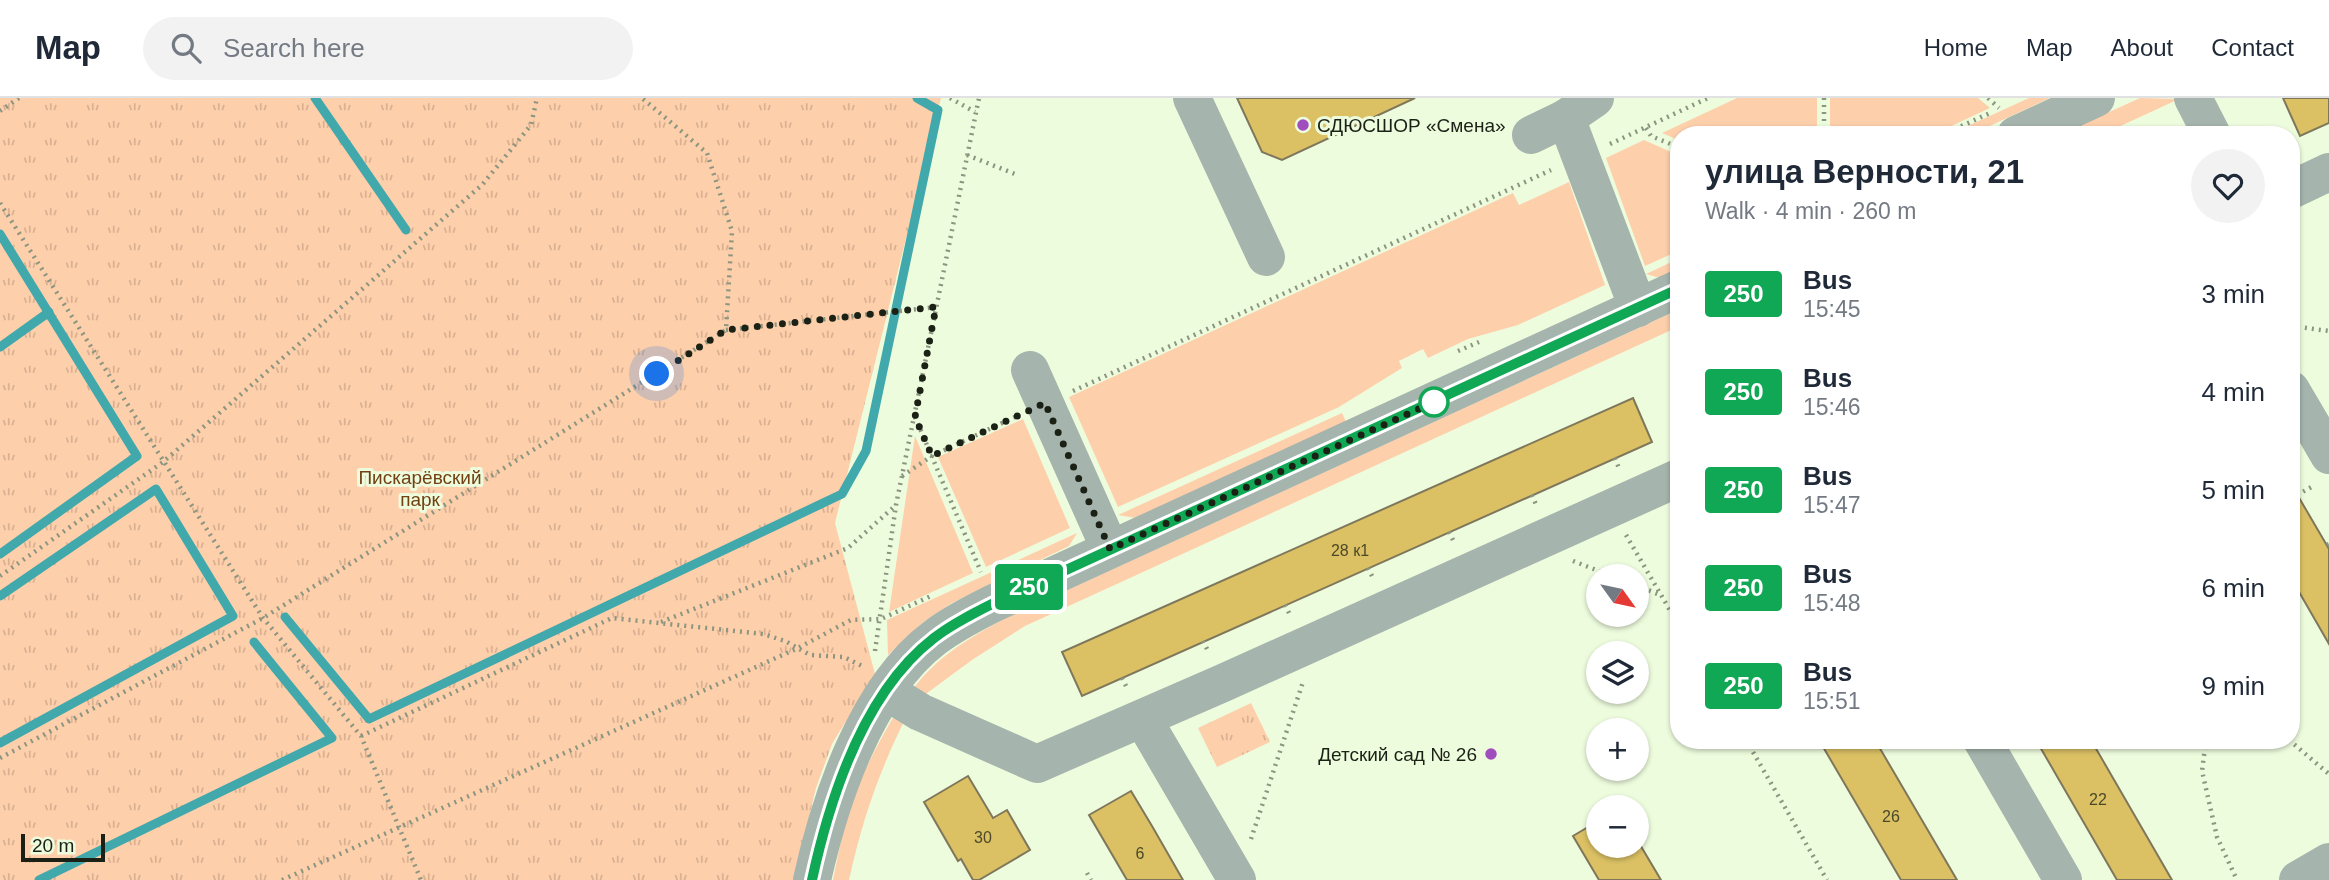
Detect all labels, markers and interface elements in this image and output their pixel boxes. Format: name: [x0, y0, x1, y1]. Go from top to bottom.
search box: [143, 17, 633, 80]
text: Map: [35, 29, 101, 66]
icon: search: [167, 29, 205, 67]
text: Search here: [223, 33, 365, 63]
text: Home: [1924, 34, 1988, 61]
text: Map: [2026, 34, 2073, 61]
text: About: [2111, 34, 2173, 61]
text: Contact: [2211, 34, 2294, 61]
place label: СДЮСШОР «Смена»: [1317, 115, 1506, 136]
marker: СДЮСШОР «Смена»: [1295, 117, 1311, 133]
button: heart: [2191, 149, 2265, 223]
text: улица Верности, 21: [1705, 153, 2024, 190]
text: Walk · 4 min · 260 m: [1705, 198, 1916, 224]
text: Bus: [1803, 265, 1852, 295]
text: 3 min: [2201, 279, 2265, 309]
text: 250: [1723, 280, 1764, 307]
text: 15:45: [1803, 296, 1861, 322]
your location: [639, 356, 674, 391]
text: Bus: [1803, 363, 1852, 393]
text: 4 min: [2201, 377, 2265, 407]
text: 250: [1723, 378, 1764, 405]
unlabelled marker: [1419, 387, 1449, 417]
text: 15:46: [1803, 394, 1861, 420]
text: Bus: [1803, 461, 1852, 491]
park label: Пискарёвский парк: [358, 467, 482, 510]
text: 5 min: [2201, 475, 2265, 505]
text: 250: [1723, 476, 1764, 503]
text: 15:47: [1803, 492, 1861, 518]
house number: 28 к1: [1331, 542, 1369, 559]
text: Bus: [1803, 559, 1852, 589]
line badge: 250: [989, 564, 1069, 610]
north arrow: [1586, 564, 1648, 626]
map controls: [1586, 564, 1649, 858]
text: 250: [1009, 573, 1049, 600]
text: 6 min: [2201, 573, 2265, 603]
text: 250: [1723, 574, 1764, 601]
text: 15:48: [1803, 590, 1861, 616]
button: layers: [1586, 641, 1649, 704]
text: Bus: [1803, 657, 1852, 687]
text: 9 min: [2201, 671, 2265, 701]
text: 250: [1723, 672, 1764, 699]
text: 15:51: [1803, 688, 1861, 714]
button: +: [1586, 718, 1649, 781]
place label: Детский сад № 26: [1318, 744, 1477, 765]
marker: Детский сад № 26: [1483, 746, 1499, 762]
house number: 22: [2089, 791, 2107, 808]
button: −: [1586, 795, 1649, 858]
house number: 26: [1882, 808, 1900, 825]
house number: 30: [974, 829, 992, 846]
scale bar: [21, 831, 105, 863]
text: 20 m: [32, 835, 74, 856]
house number: 6: [1136, 845, 1145, 862]

